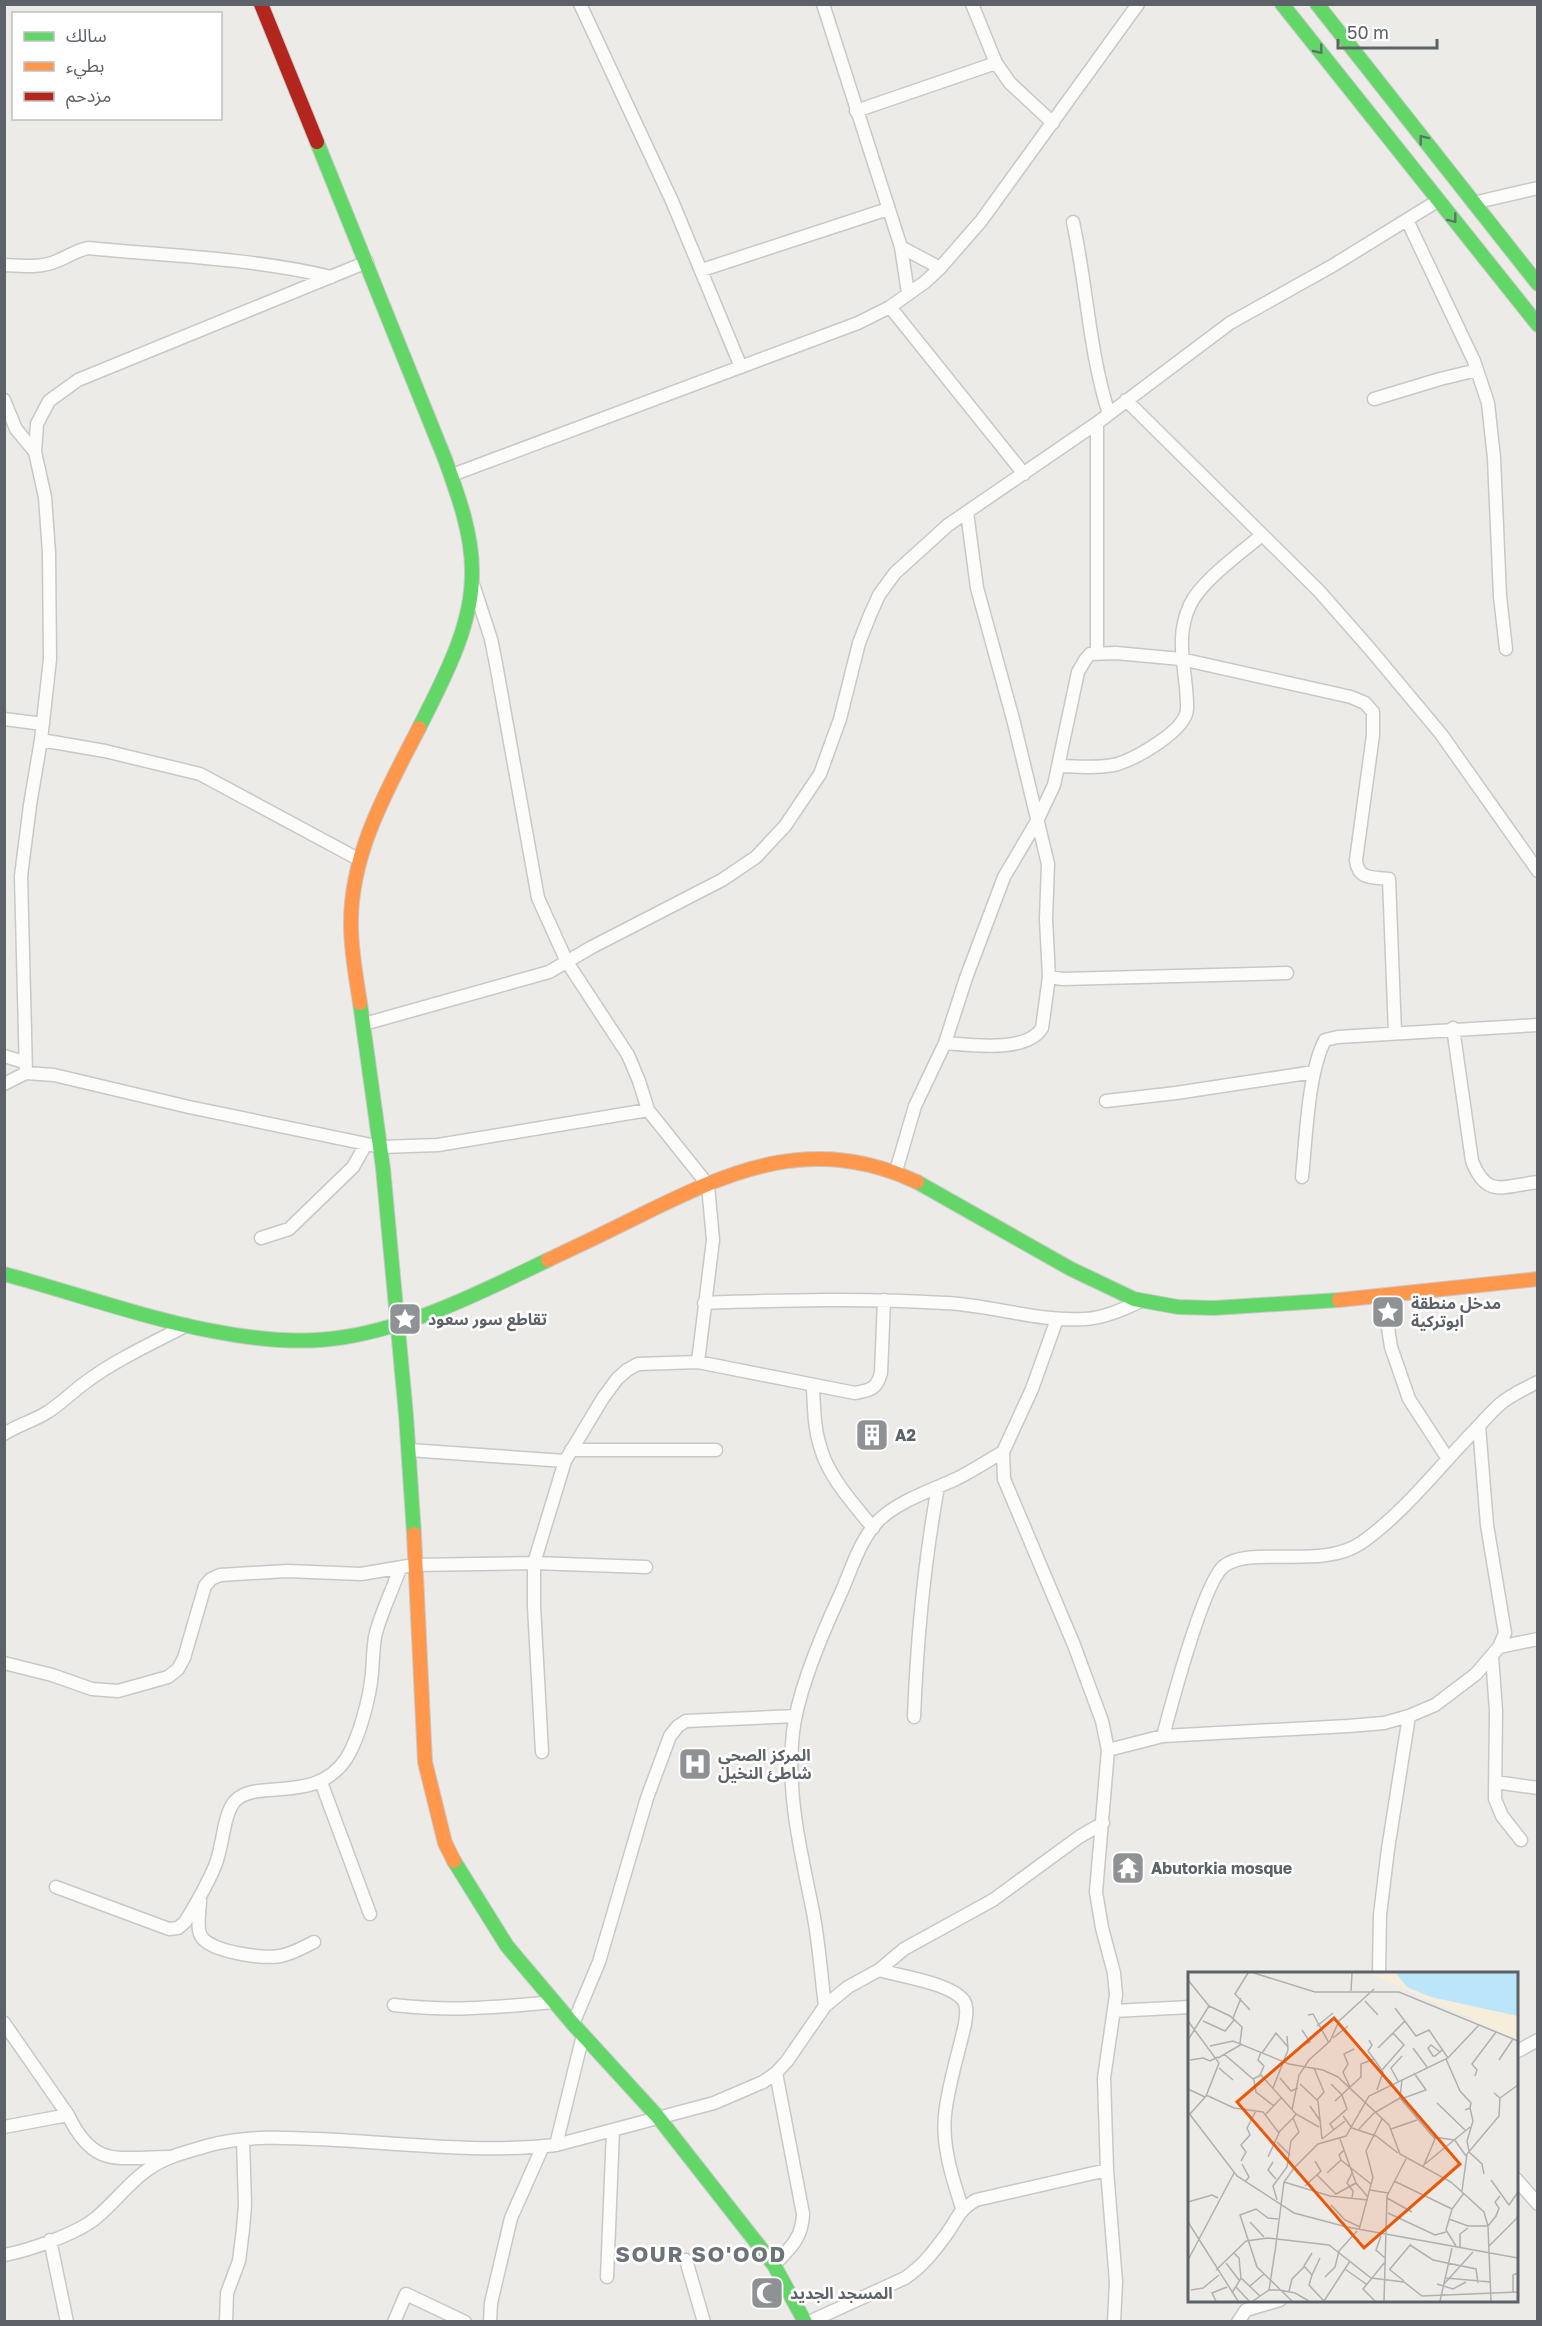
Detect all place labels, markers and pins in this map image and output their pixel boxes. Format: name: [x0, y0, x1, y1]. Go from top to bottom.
place label: مدخل منطقة ابوتركية: [1411, 1293, 1501, 1331]
place icon: مدخل منطقة ابوتركية: [1370, 1294, 1406, 1330]
place icon: تقاطع سور سعود: [387, 1301, 423, 1337]
place label: تقاطع سور سعود: [428, 1309, 547, 1332]
building icon: A2: [854, 1417, 890, 1453]
place label: A2: [895, 1425, 916, 1445]
place label: المركز الصحي شاطئ النخيل: [718, 1745, 812, 1783]
hospital icon: المركز الصحي شاطئ النخيل: [677, 1746, 713, 1782]
temple icon: Abutorkia mosque: [1110, 1850, 1146, 1886]
place label: Abutorkia mosque: [1151, 1858, 1292, 1878]
mosque icon: المسجد الجديد: [749, 2275, 785, 2311]
place label: المسجد الجديد: [790, 2283, 893, 2303]

